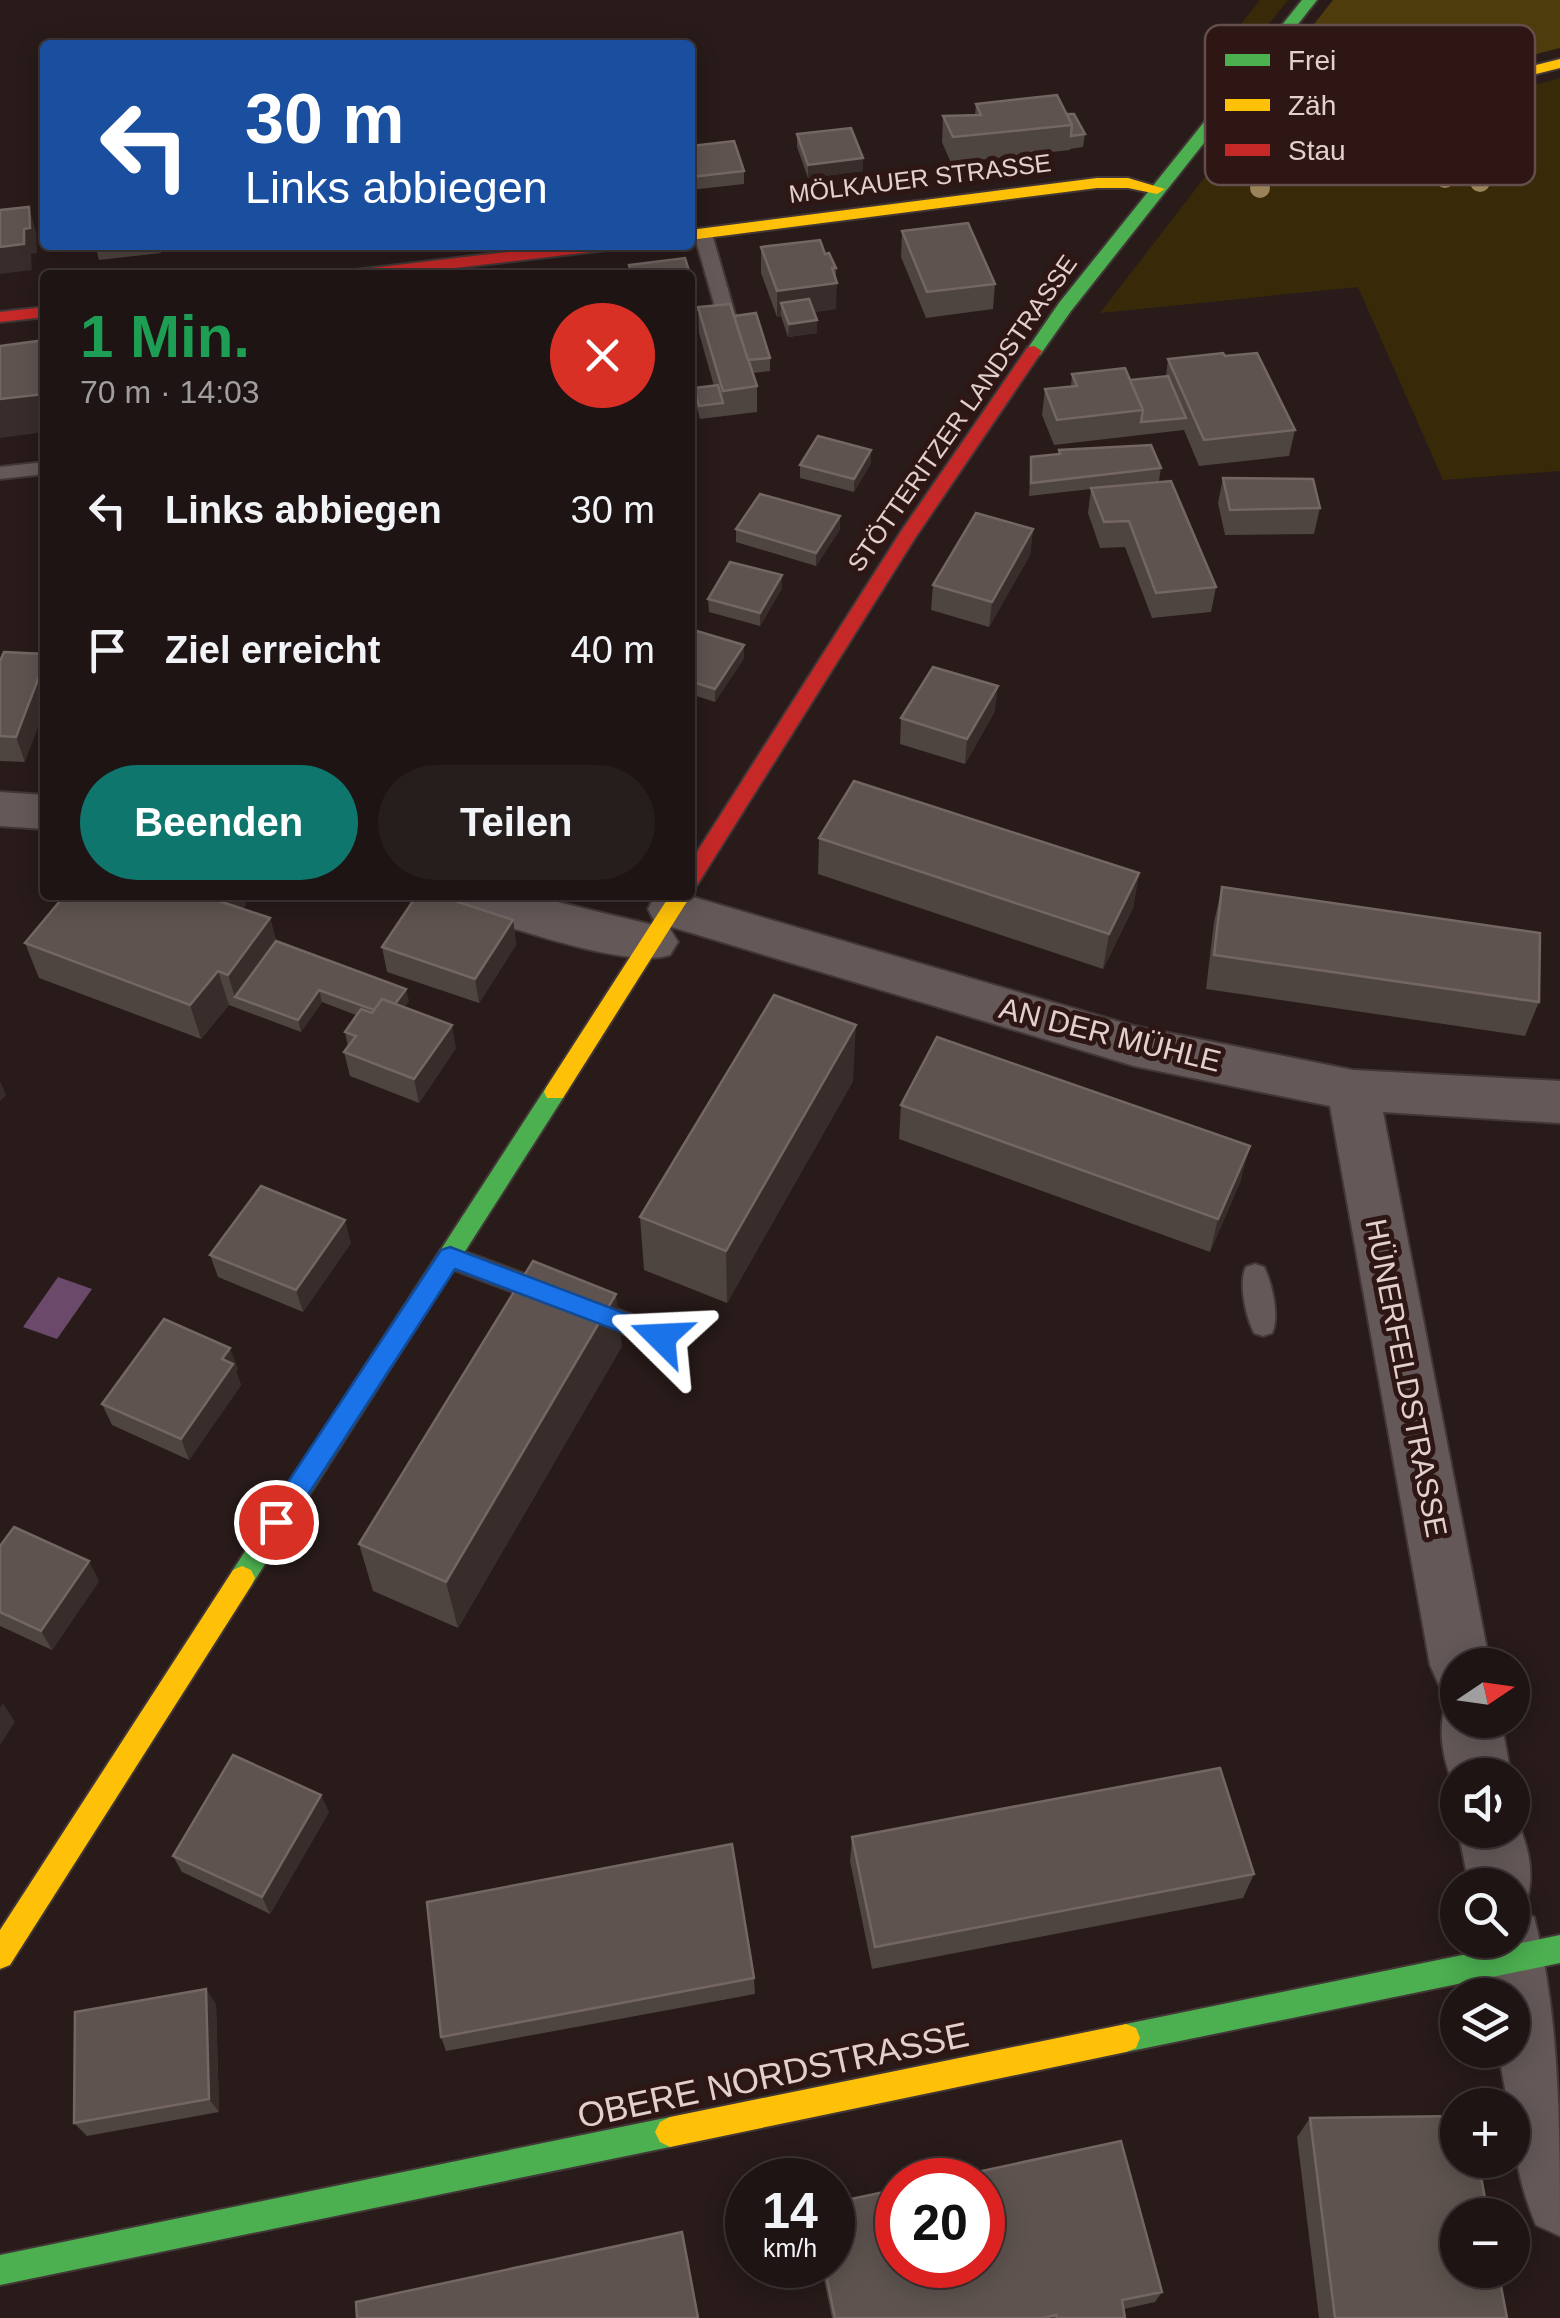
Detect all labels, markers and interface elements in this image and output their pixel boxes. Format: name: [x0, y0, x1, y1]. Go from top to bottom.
legend: [1205, 25, 1535, 185]
text: Frei: [1288, 45, 1336, 76]
icon: left: [80, 80, 210, 210]
text: 30 m: [245, 80, 405, 158]
text: Zäh: [1288, 90, 1336, 121]
text: Stau: [1288, 135, 1346, 166]
street label: MÖLKAUER STRASSE: [787, 148, 1053, 208]
text: Links abbiegen: [245, 162, 548, 213]
street label: STÖTTERITZER LANDSTRASSE: [842, 250, 1082, 576]
text: 1 Min.: [80, 303, 250, 370]
button: close: [550, 303, 655, 408]
text: 70 m · 14:03: [80, 374, 260, 410]
icon: left: [80, 483, 135, 538]
text: Links abbiegen: [165, 489, 442, 531]
text: 30 m: [571, 489, 655, 531]
icon: arrive: [80, 623, 135, 678]
text: Ziel erreicht: [165, 629, 380, 671]
text: 40 m: [571, 629, 655, 671]
button: Beenden: [80, 765, 358, 880]
button: Teilen: [378, 765, 655, 880]
street label: AN DER MÜHLE: [996, 991, 1224, 1078]
street label: HÜNERFELDSTRASSE: [1359, 1216, 1454, 1540]
position arrow: [609, 1285, 713, 1389]
pin: [234, 1480, 319, 1565]
icon: arrive: [249, 1495, 304, 1550]
north arrow: [1440, 1648, 1530, 1738]
map controls: [1440, 1648, 1530, 2288]
button: sound: [1440, 1758, 1530, 1848]
button: search: [1440, 1868, 1530, 1958]
button: layers: [1440, 1978, 1530, 2068]
street label: OBERE NORDSTRASSE: [574, 2014, 972, 2135]
button: +: [1440, 2088, 1530, 2178]
speed limit sign: 20: [875, 2158, 1005, 2288]
text: 14: [762, 2183, 818, 2239]
button: −: [1440, 2198, 1530, 2288]
text: km/h: [763, 2234, 817, 2262]

